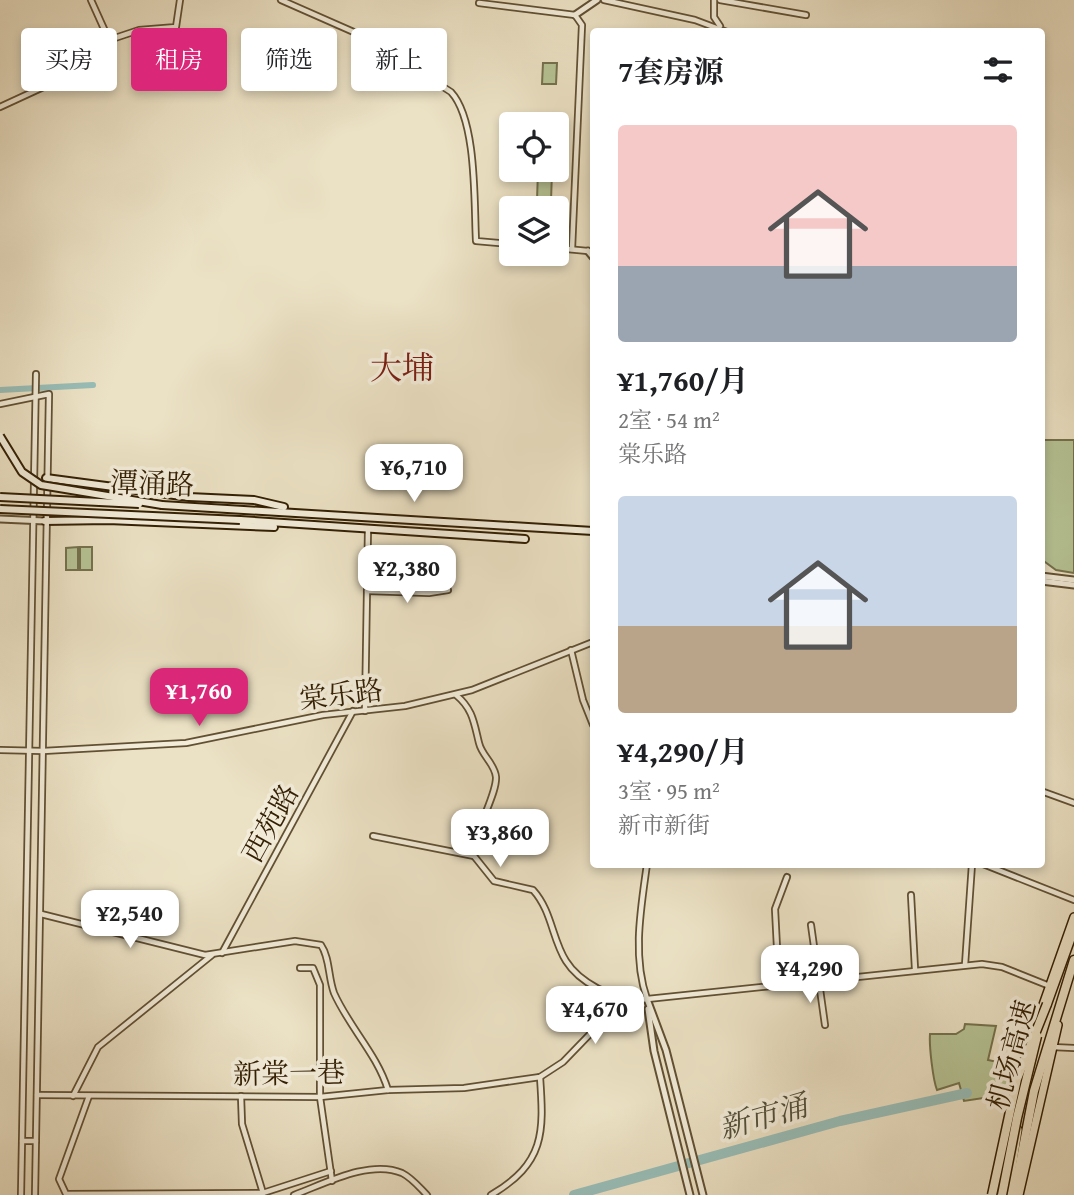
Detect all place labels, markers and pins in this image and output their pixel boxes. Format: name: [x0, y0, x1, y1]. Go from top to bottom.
pin: ¥6,710: [357, 444, 471, 504]
pin: ¥2,380: [350, 546, 464, 605]
pin: ¥1,760: [142, 668, 256, 728]
pin: ¥3,860: [443, 810, 557, 869]
pin: ¥2,540: [73, 890, 187, 950]
pin: ¥4,290: [753, 946, 867, 1005]
pin: ¥4,670: [538, 986, 652, 1046]

